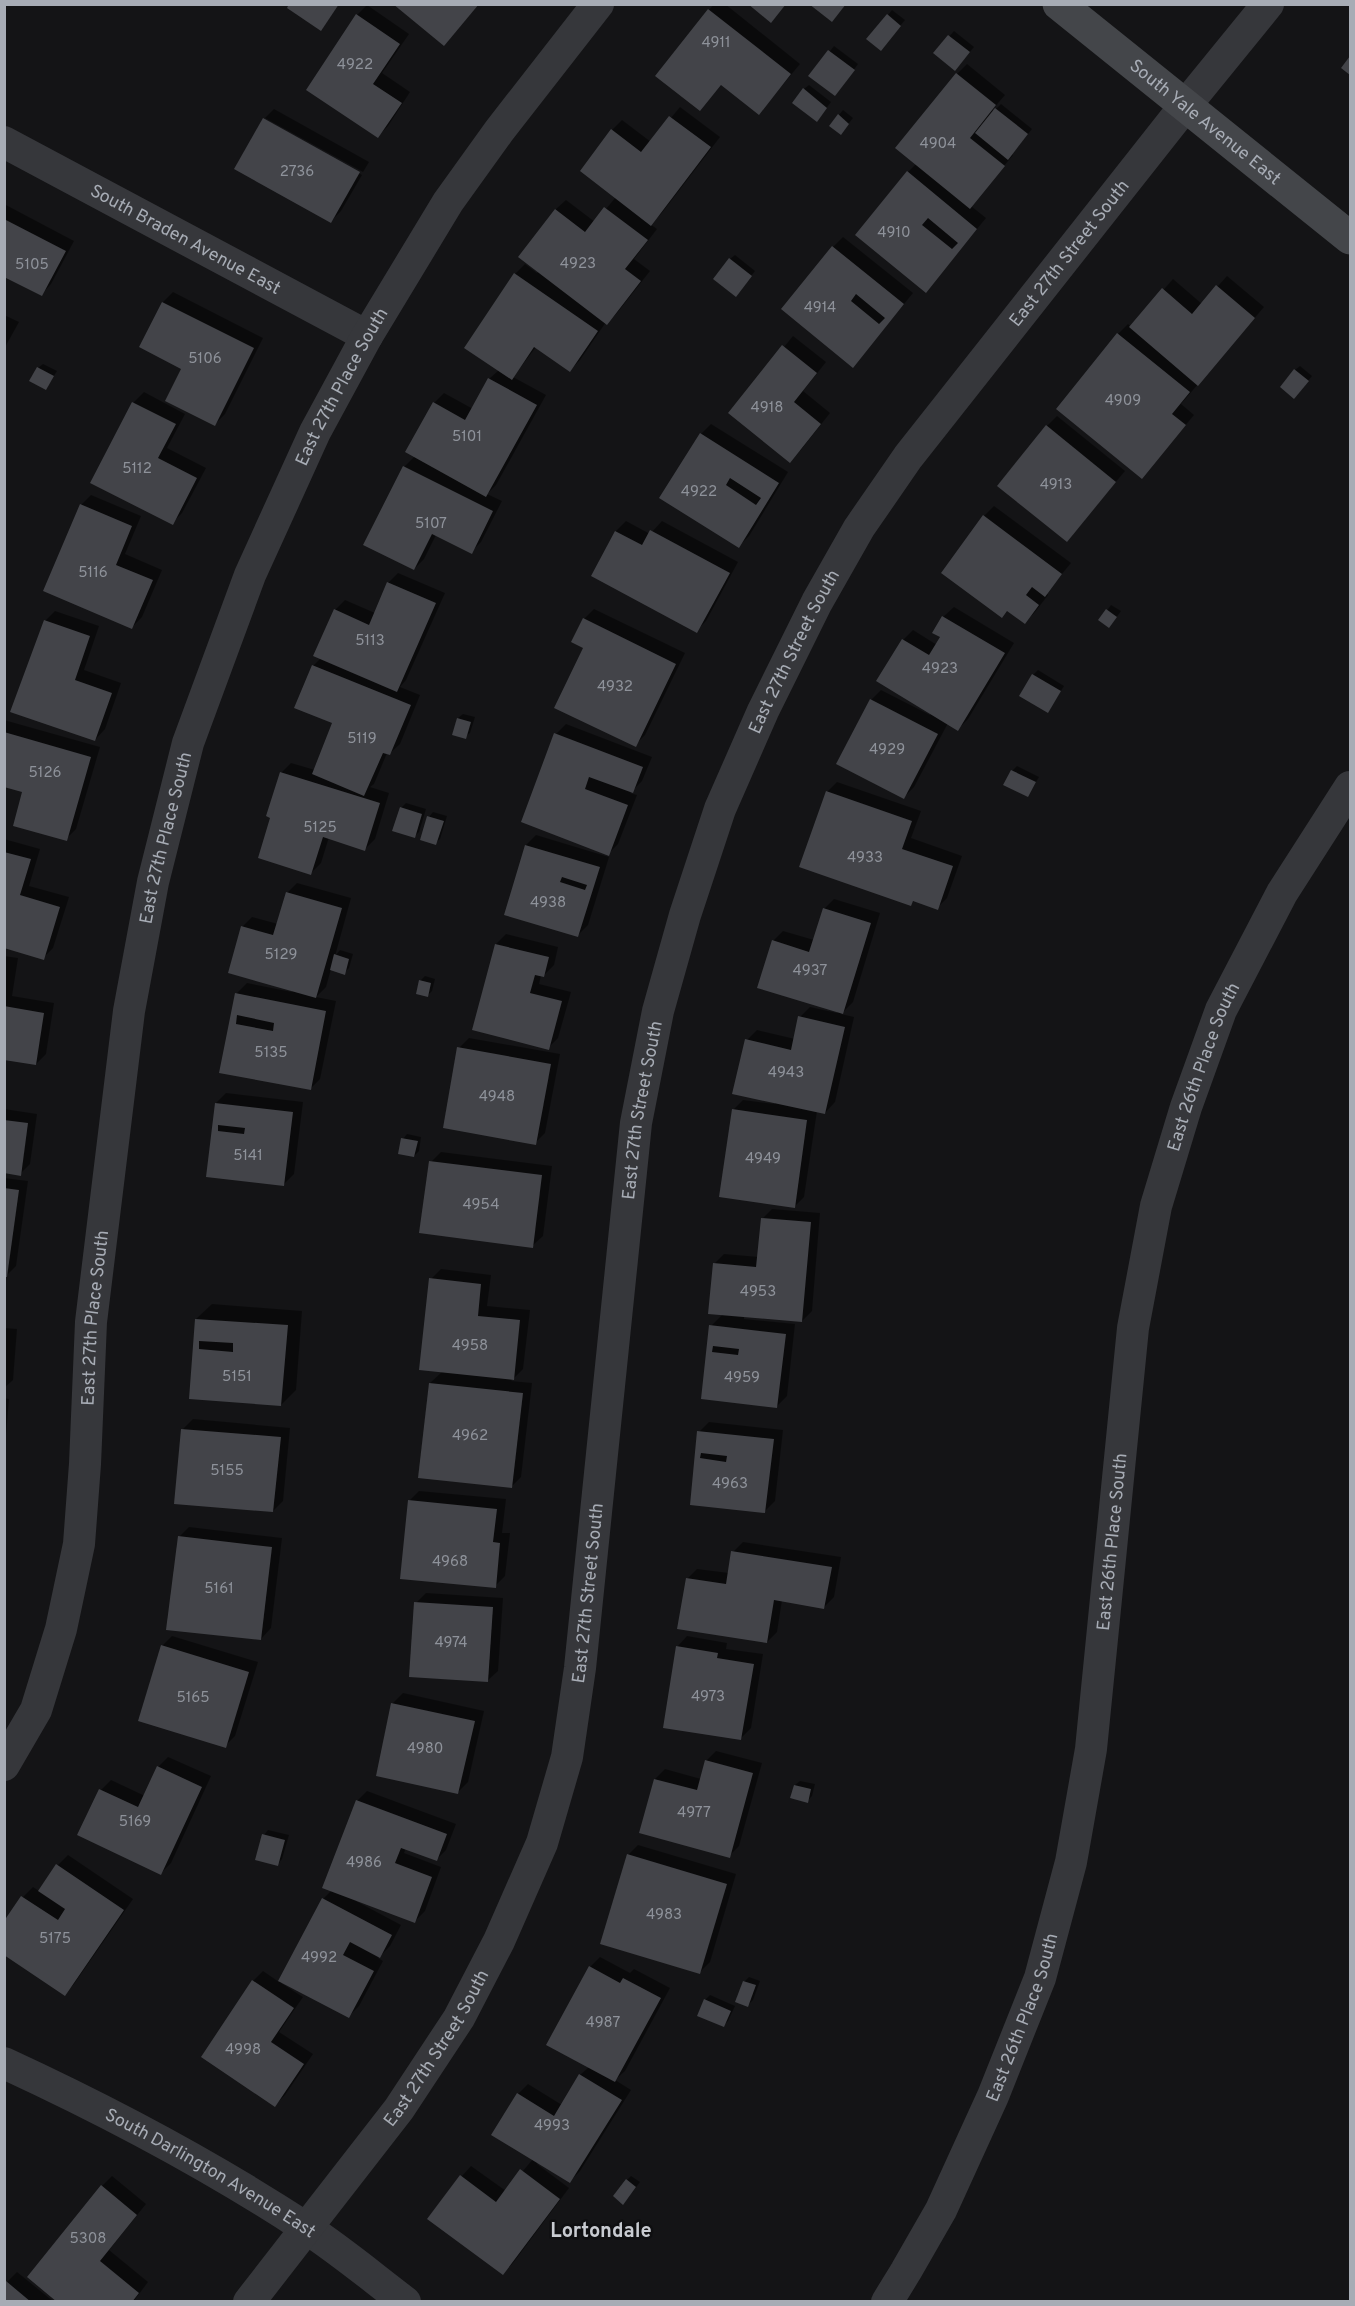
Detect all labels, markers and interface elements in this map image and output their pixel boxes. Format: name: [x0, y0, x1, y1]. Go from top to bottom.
house number: 4911: [701, 34, 731, 53]
street label: South Yale Avenue East: [1124, 55, 1285, 191]
house number: 4922: [337, 56, 373, 75]
house number: 4904: [920, 135, 956, 154]
house number: 2736: [280, 163, 314, 182]
street label: East 27th Street South: [1005, 176, 1135, 332]
street label: South Braden Avenue East: [86, 180, 284, 301]
house number: 4910: [877, 224, 911, 243]
house number: 4923: [560, 255, 596, 274]
house number: 5105: [15, 256, 49, 275]
house number: 4914: [804, 299, 836, 318]
street label: East 27th Place South: [291, 304, 394, 470]
house number: 5106: [188, 350, 222, 369]
house number: 4909: [1105, 392, 1141, 411]
house number: 4918: [751, 399, 783, 418]
house number: 5101: [452, 428, 482, 447]
house number: 5112: [122, 460, 152, 479]
house number: 4913: [1040, 476, 1072, 495]
house number: 4922: [681, 483, 717, 502]
house number: 5107: [415, 515, 447, 534]
house number: 5116: [78, 564, 108, 583]
street label: East 27th Street South: [744, 566, 846, 738]
house number: 5113: [355, 632, 385, 651]
house number: 4923: [922, 660, 958, 679]
house number: 4932: [597, 678, 633, 697]
house number: 5119: [347, 730, 377, 749]
house number: 4929: [869, 741, 905, 760]
street label: East 27th Place South: [135, 750, 198, 926]
house number: 5126: [28, 764, 62, 783]
house number: 5125: [303, 819, 337, 838]
house number: 4933: [847, 849, 883, 868]
house number: 4938: [530, 894, 566, 913]
house number: 5129: [264, 946, 298, 965]
house number: 4937: [793, 962, 828, 981]
street label: East 26th Place South: [1163, 979, 1246, 1154]
street label: East 27th Street South: [618, 1019, 669, 1201]
house number: 5135: [254, 1044, 288, 1063]
house number: 4943: [768, 1064, 804, 1083]
house number: 4948: [479, 1088, 515, 1107]
house number: 5141: [233, 1147, 263, 1166]
house number: 4949: [745, 1150, 781, 1169]
house number: 4954: [463, 1196, 499, 1215]
street label: East 27th Place South: [77, 1229, 115, 1406]
house number: 4953: [740, 1283, 776, 1302]
house number: 4958: [452, 1337, 488, 1356]
house number: 5151: [222, 1368, 252, 1387]
house number: 4959: [724, 1369, 760, 1388]
house number: 4962: [452, 1427, 488, 1446]
street label: East 26th Place South: [1093, 1452, 1133, 1632]
house number: 5155: [210, 1462, 244, 1481]
house number: 4963: [712, 1475, 748, 1494]
street label: East 27th Street South: [568, 1502, 610, 1685]
house number: 4968: [432, 1553, 468, 1572]
house number: 5161: [204, 1580, 234, 1599]
house number: 4974: [434, 1634, 468, 1653]
house number: 4973: [691, 1688, 725, 1707]
house number: 5165: [176, 1689, 210, 1708]
house number: 4980: [407, 1740, 443, 1759]
house number: 4977: [677, 1804, 711, 1823]
house number: 5169: [119, 1813, 151, 1832]
house number: 4986: [346, 1854, 382, 1873]
house number: 4983: [646, 1906, 682, 1925]
house number: 5175: [39, 1930, 71, 1949]
street label: East 26th Place South: [982, 1931, 1064, 2106]
house number: 4992: [301, 1949, 337, 1968]
street label: East 27th Street South: [379, 1966, 495, 2132]
house number: 4987: [586, 2014, 621, 2033]
house number: 4998: [225, 2041, 261, 2060]
street label: South Darlington Avenue East: [101, 2104, 319, 2244]
house number: 4993: [534, 2117, 570, 2136]
district label: Lortondale: [550, 2219, 652, 2245]
house number: 5308: [70, 2230, 107, 2249]

